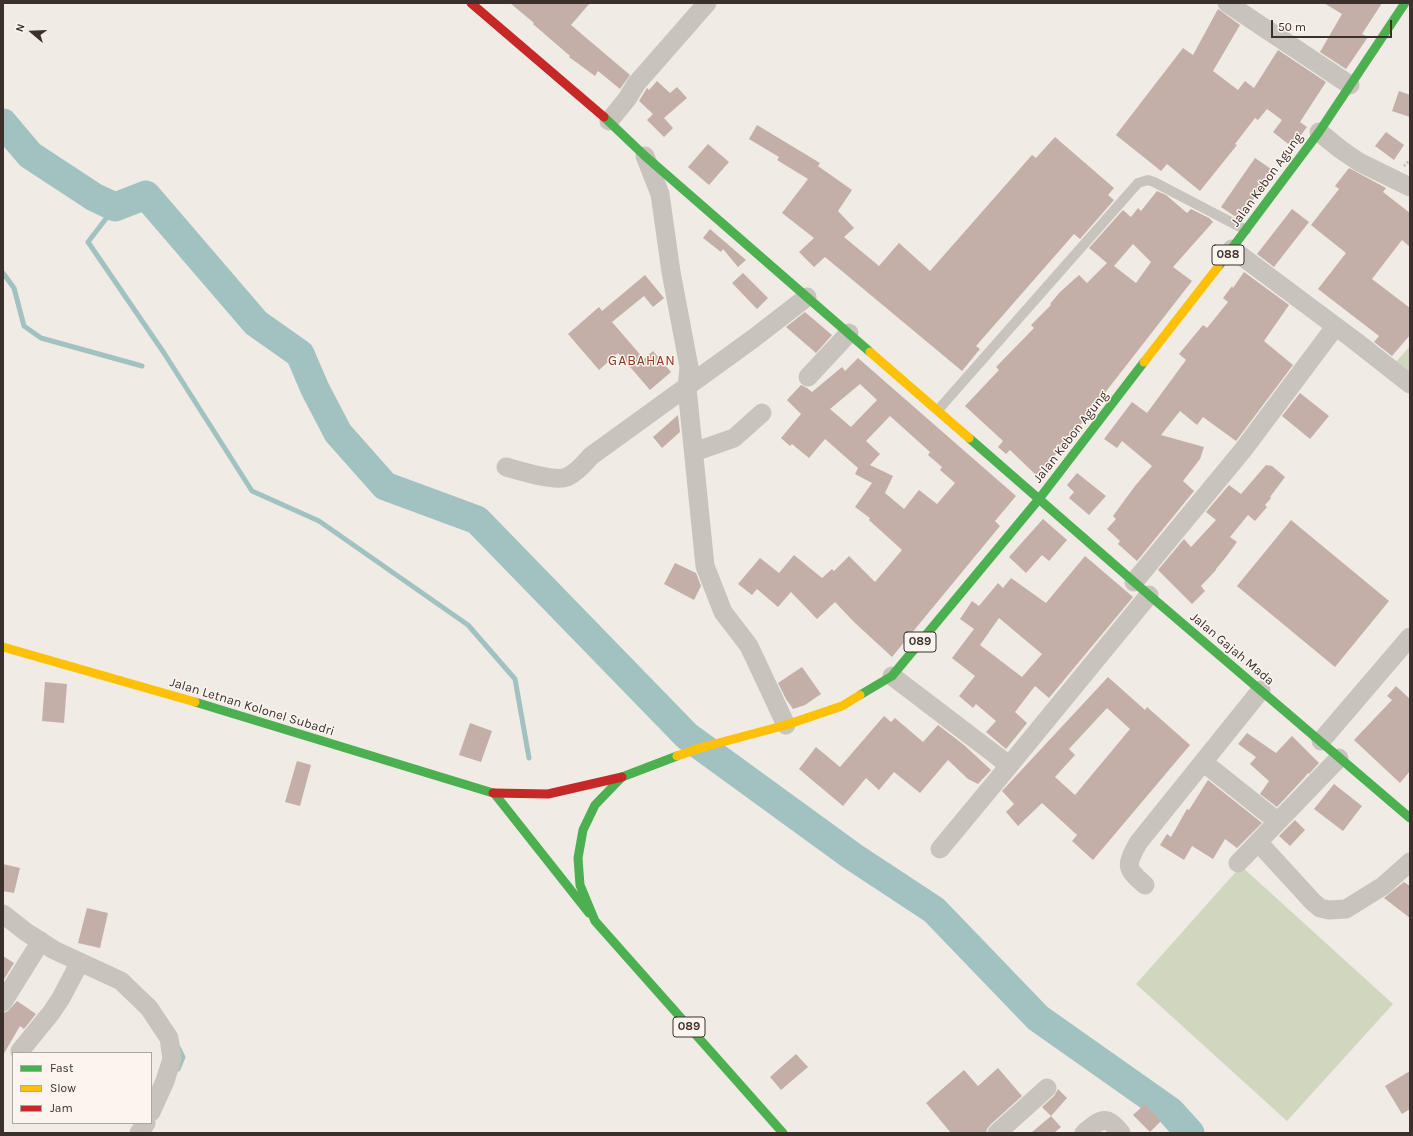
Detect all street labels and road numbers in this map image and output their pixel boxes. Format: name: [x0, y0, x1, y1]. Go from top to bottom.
street label: Jalan Kebon Agung: [1228, 130, 1306, 230]
road number: 088: [1212, 245, 1244, 265]
street label: Jalan Kebon Agung: [1030, 388, 1112, 486]
street label: Jalan Gajah Mada: [1187, 609, 1277, 689]
road number: 089: [904, 632, 936, 652]
street label: Jalan Letnan Kolonel Subadri: [168, 674, 336, 740]
road number: 089: [673, 1017, 705, 1037]

